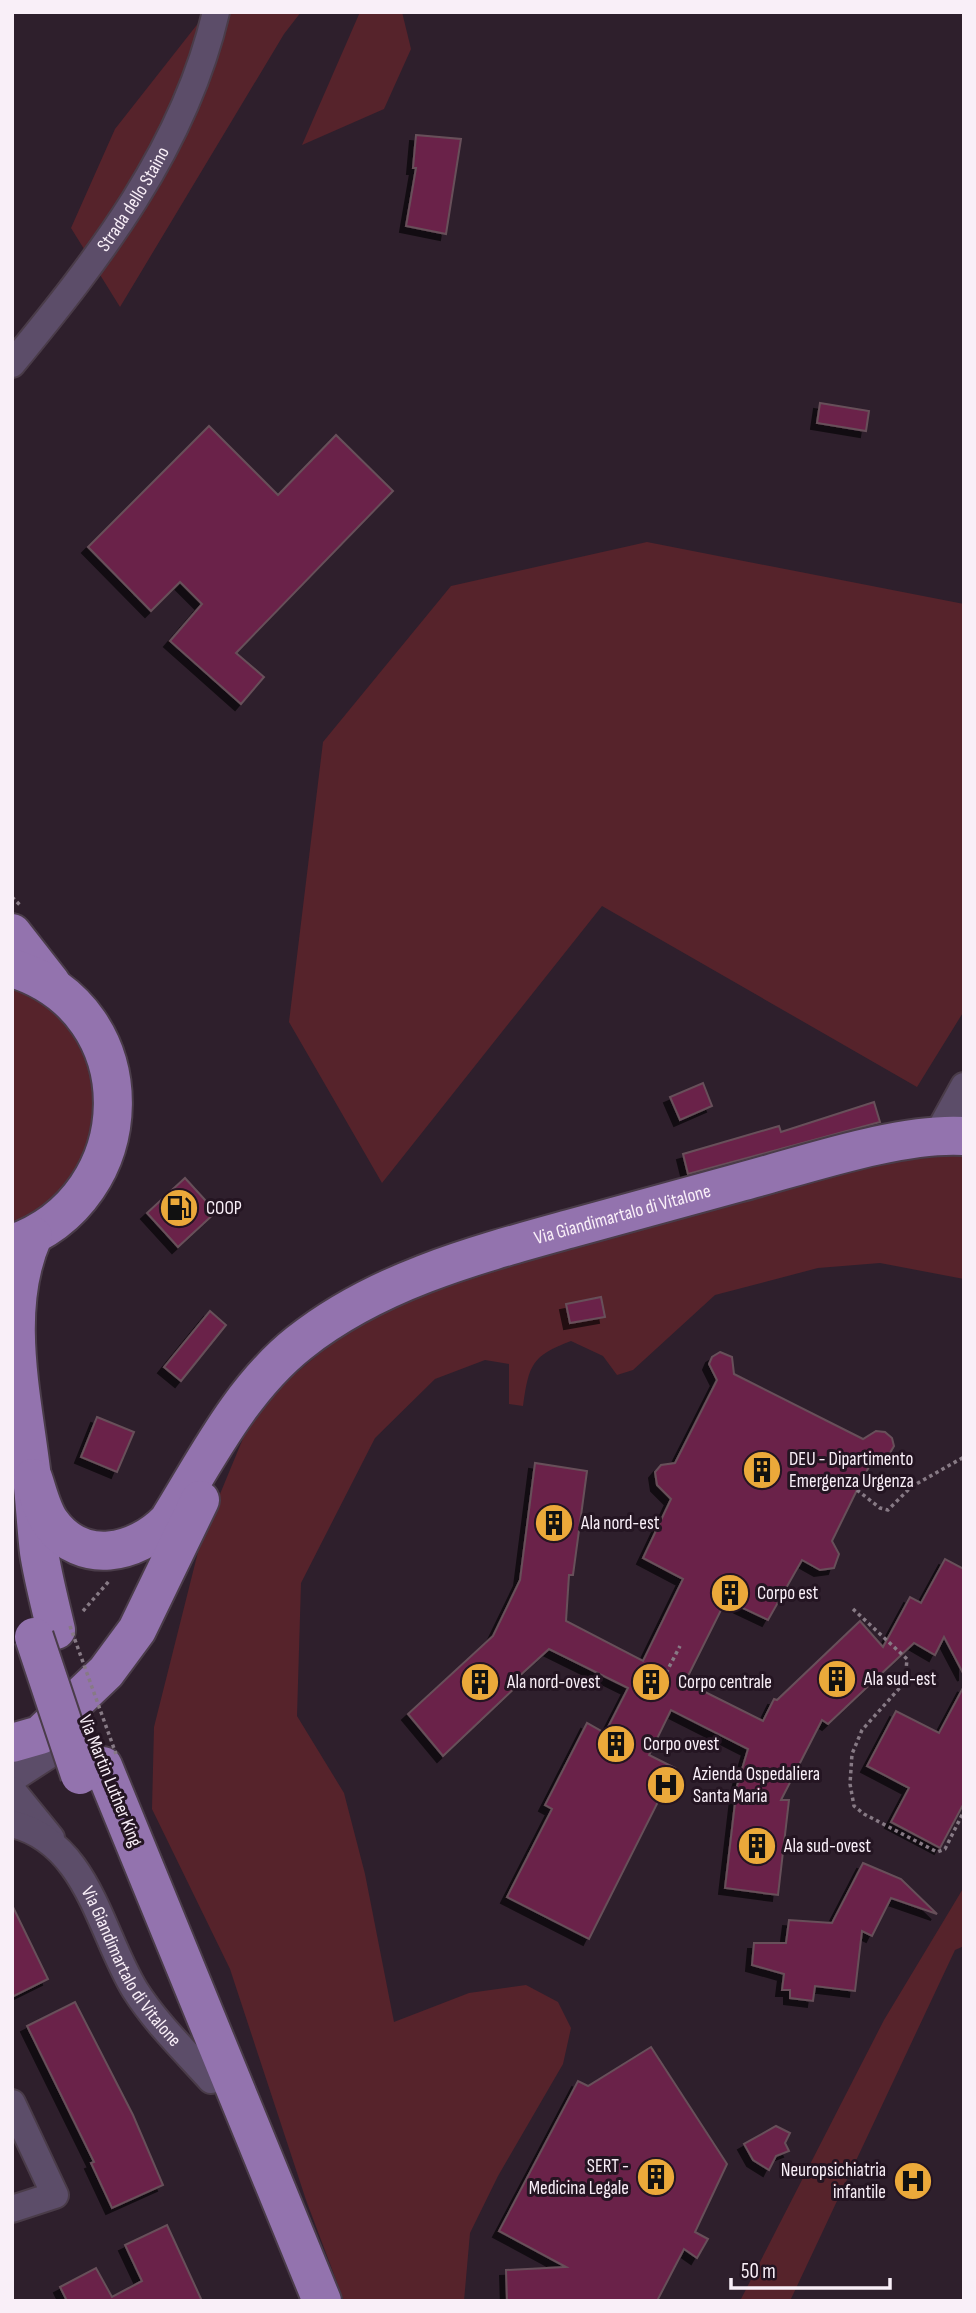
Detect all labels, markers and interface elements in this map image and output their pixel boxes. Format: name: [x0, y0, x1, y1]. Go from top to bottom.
street label: Strada dello Staino: [92, 143, 174, 256]
street label: Via Giandimartalo di Vitalone: [532, 1179, 713, 1250]
fuel station icon: COOP: [158, 1187, 200, 1229]
place label: COOP: [206, 1197, 242, 1220]
place label: DEU - Dipartimento Emergenza Urgenza: [789, 1448, 914, 1493]
building icon: DEU - Dipartimento Emergenza Urgenza: [741, 1449, 783, 1491]
building icon: Ala nord-est: [533, 1502, 575, 1544]
place label: Ala nord-est: [580, 1512, 660, 1535]
building icon: Corpo est: [709, 1572, 751, 1614]
place label: Corpo est: [757, 1582, 819, 1605]
building icon: Ala sud-est: [816, 1658, 858, 1700]
building icon: Ala nord-ovest: [459, 1661, 501, 1703]
building icon: Corpo centrale: [630, 1661, 672, 1703]
place label: Ala sud-est: [863, 1668, 936, 1691]
place label: Ala nord-ovest: [506, 1671, 601, 1694]
place label: Corpo centrale: [678, 1671, 772, 1694]
street label: Via Martin Luther King: [73, 1712, 147, 1851]
building icon: Corpo ovest: [595, 1723, 637, 1765]
place label: Corpo ovest: [643, 1733, 720, 1756]
place label: Azienda Ospedaliera Santa Maria: [692, 1763, 820, 1808]
hospital icon: Azienda Ospedaliera Santa Maria: [645, 1764, 687, 1806]
building icon: Ala sud-ovest: [736, 1825, 778, 1867]
place label: Ala sud-ovest: [783, 1835, 871, 1858]
street label: Via Giandimartalo di Vitalone: [76, 1882, 186, 2051]
place label: SERT - Medicina Legale: [529, 2155, 629, 2200]
building icon: SERT - Medicina Legale: [635, 2156, 677, 2198]
place label: Neuropsichiatria infantile: [781, 2159, 886, 2204]
hospital icon: Neuropsichiatria infantile: [892, 2160, 934, 2202]
scale bar: [731, 2246, 890, 2290]
text: 50 m: [741, 2259, 776, 2284]

